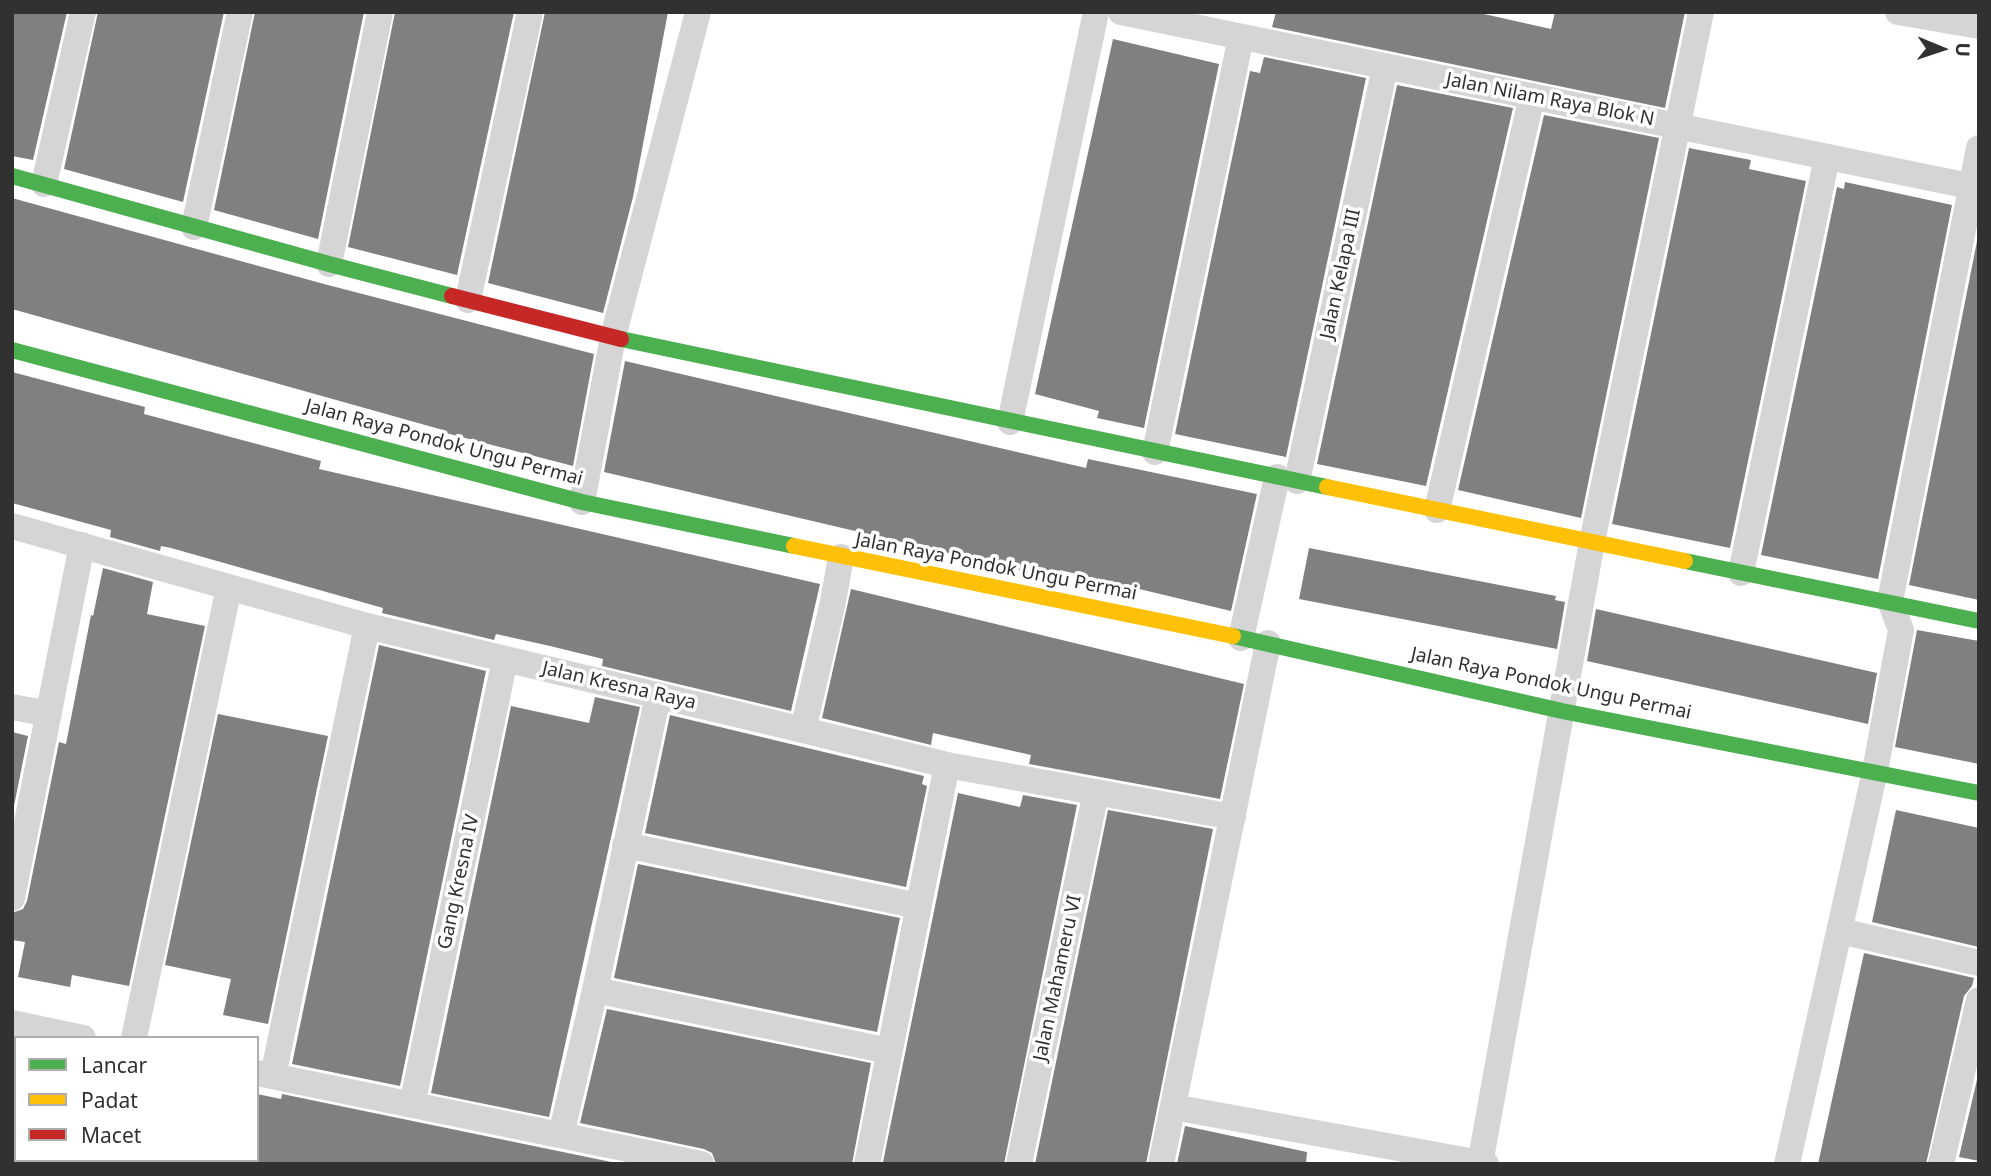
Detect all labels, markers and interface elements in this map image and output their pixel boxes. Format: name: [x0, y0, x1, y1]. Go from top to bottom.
north arrow: [1907, 14, 1977, 84]
text: U: [1950, 42, 1976, 57]
street label: Jalan Nilam Raya Blok N: [1444, 69, 1656, 131]
street label: Jalan Kelapa III: [1316, 207, 1366, 341]
street label: Jalan Raya Pondok Ungu Permai: [303, 395, 585, 491]
street label: Jalan Raya Pondok Ungu Permai: [853, 529, 1139, 605]
street label: Jalan Raya Pondok Ungu Permai: [1409, 643, 1693, 725]
street label: Jalan Kresna Raya: [540, 657, 698, 715]
street label: Gang Kresna IV: [434, 813, 484, 951]
street label: Jalan Mahameru VI: [1029, 893, 1087, 1063]
legend: [14, 1036, 259, 1162]
text: Lancar: [81, 1051, 147, 1079]
text: Padat: [81, 1086, 138, 1114]
text: Macet: [81, 1121, 141, 1149]

